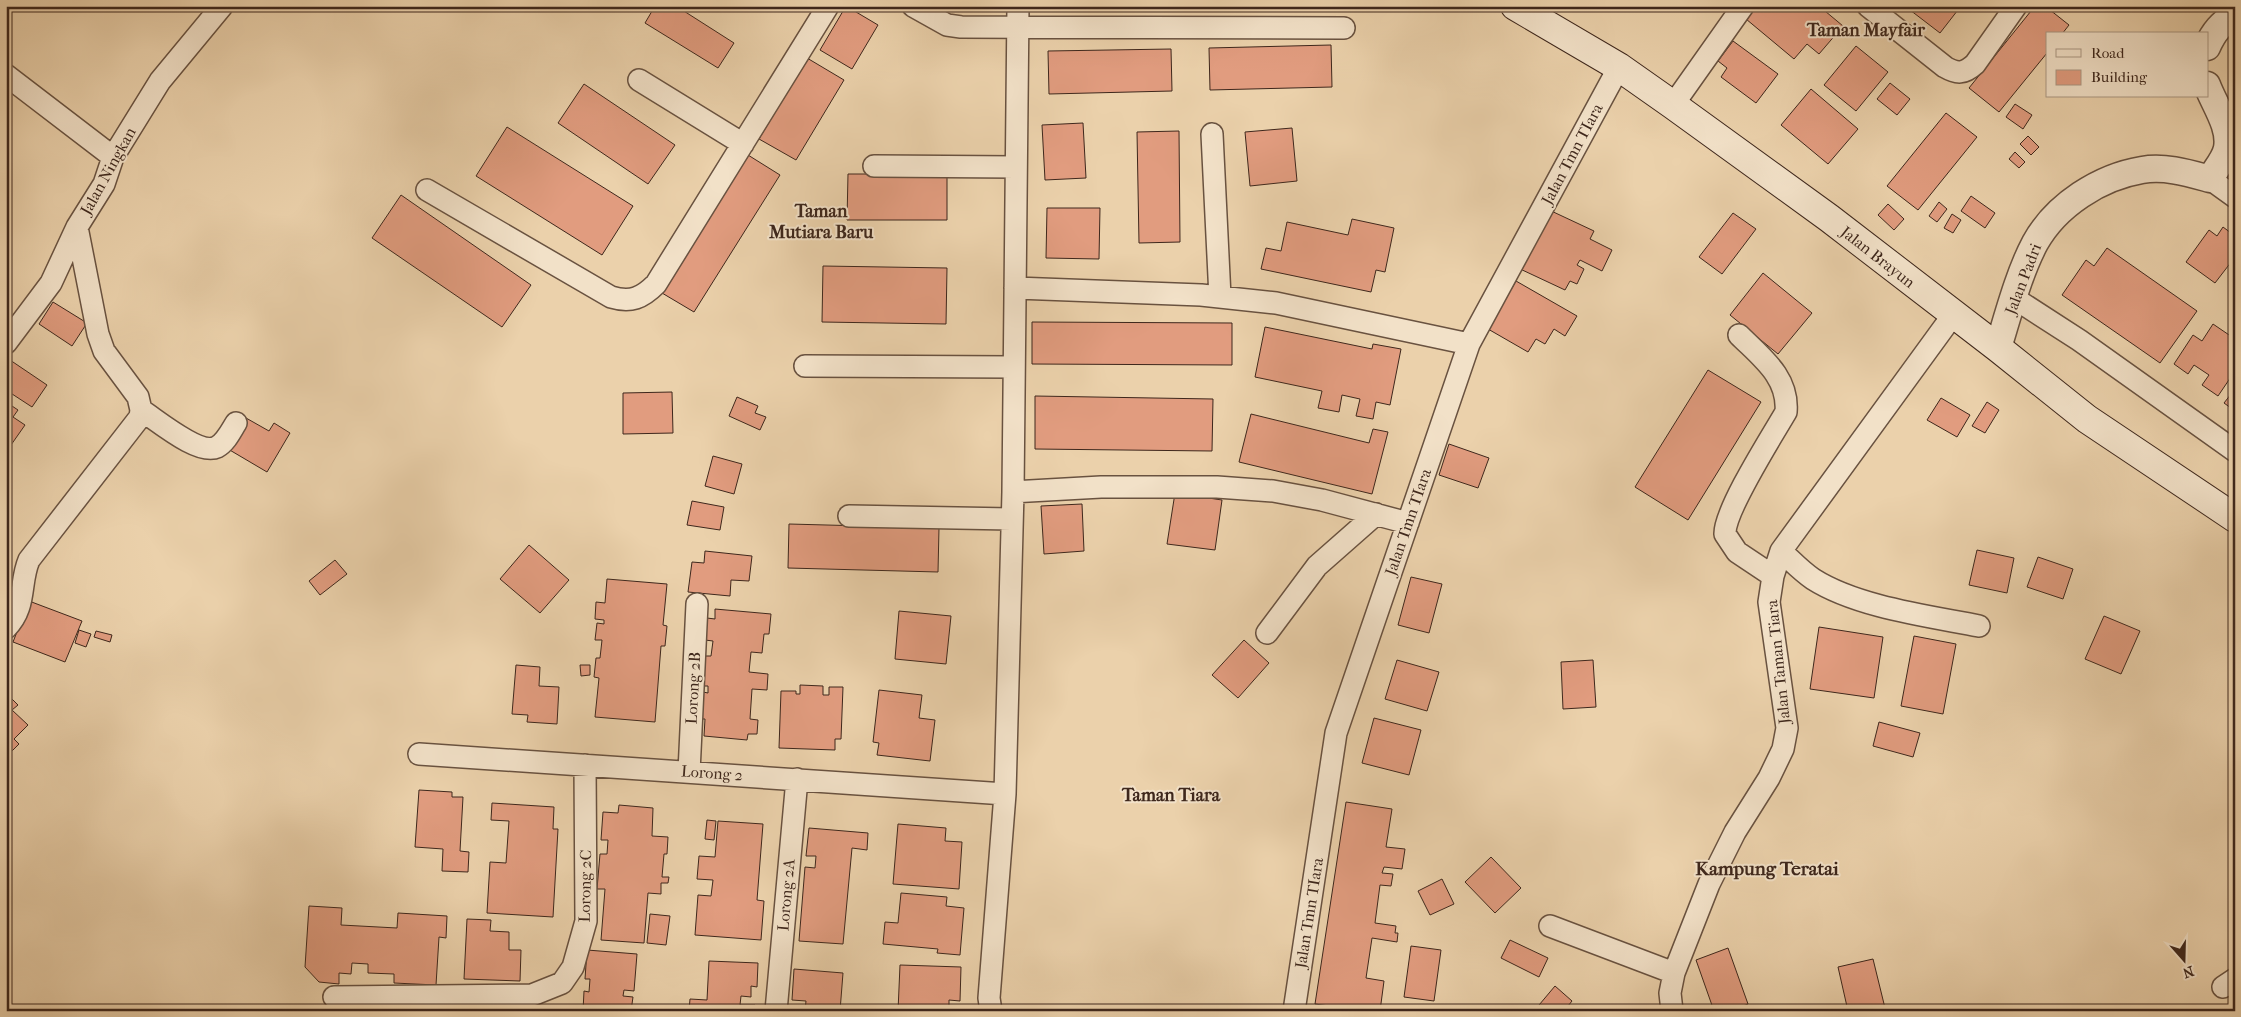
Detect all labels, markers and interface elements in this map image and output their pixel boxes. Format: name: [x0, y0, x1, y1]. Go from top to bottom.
district label: Taman Mayfair: [1806, 20, 1925, 41]
legend: [2046, 32, 2208, 98]
text: Road: [2091, 44, 2125, 62]
text: Building: [2091, 68, 2148, 86]
street label: Jalan Tmn TIara: [1536, 100, 1607, 210]
street label: Jalan Ningkan: [75, 123, 140, 220]
district label: Taman Mutiara Baru: [768, 201, 874, 243]
street label: Jalan Brayun: [1836, 221, 1919, 292]
street label: Jalan Padri: [2000, 240, 2045, 319]
street label: Jalan Tmn TIara: [1380, 465, 1435, 580]
street label: Jalan Taman Tiara: [1762, 598, 1794, 727]
street label: Lorong 2B: [682, 651, 704, 725]
street label: Lorong 2: [680, 761, 744, 785]
district label: Taman Tiara: [1121, 785, 1221, 806]
street label: Lorong 2C: [575, 849, 595, 923]
street label: Jalan Tmn TIara: [1291, 856, 1327, 972]
street label: Lorong 2A: [773, 858, 799, 932]
district label: Kampung Teratai: [1695, 858, 1839, 880]
north arrow: [2158, 934, 2208, 984]
text: N: [2180, 962, 2196, 982]

